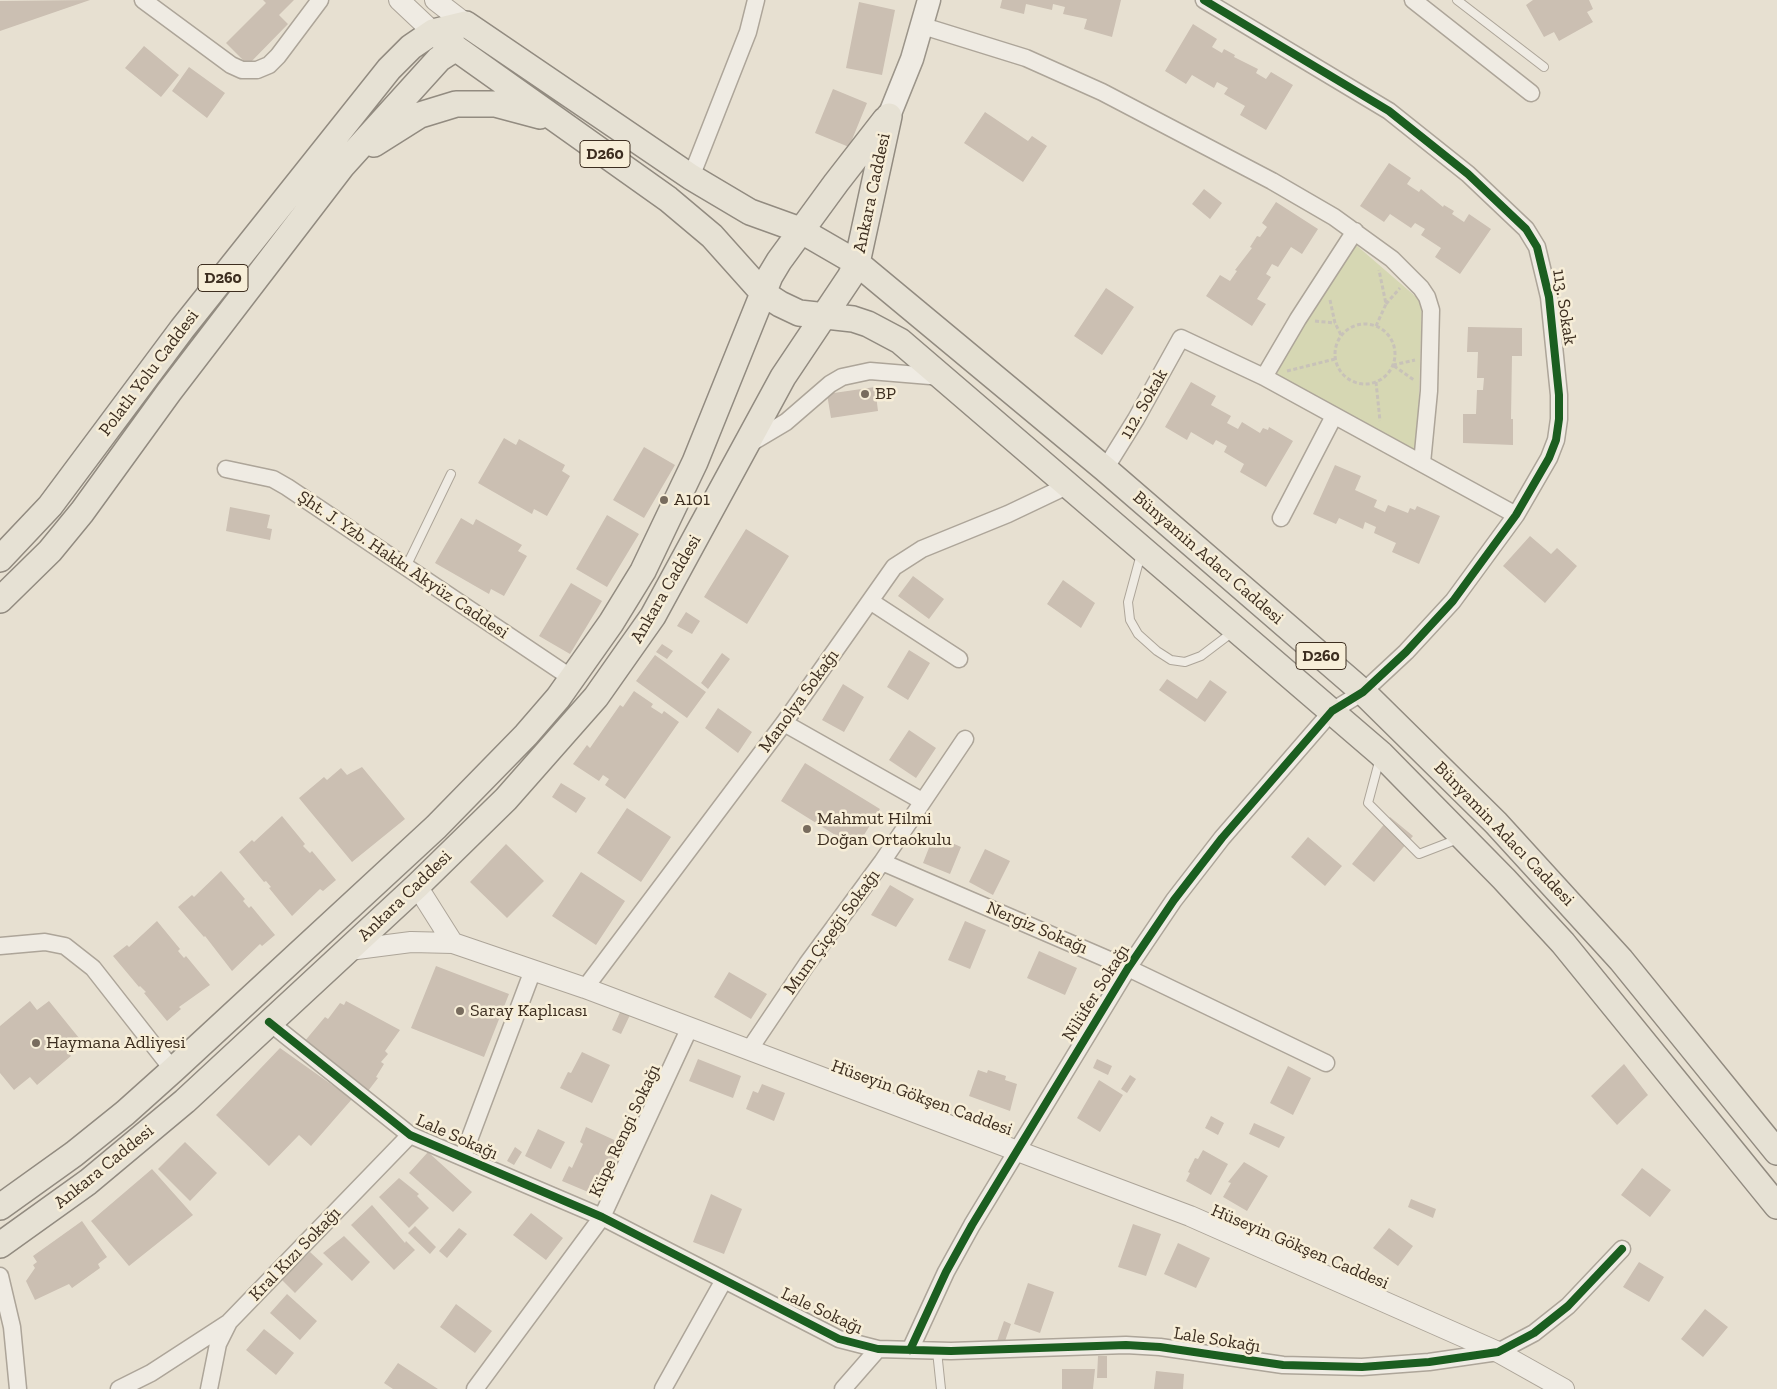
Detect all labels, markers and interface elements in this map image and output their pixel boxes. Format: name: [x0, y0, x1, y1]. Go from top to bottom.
street label: Ankara Caddesi: [849, 131, 895, 255]
road number: D260: [580, 140, 630, 168]
road number: D260: [198, 264, 248, 292]
street label: 113. Sokak: [1547, 267, 1581, 347]
street label: Polatlı Yolu Caddesi: [94, 306, 204, 440]
street label: 112. Sokak: [1115, 365, 1173, 443]
place label: BP: [875, 383, 896, 405]
marker: BP: [859, 388, 871, 400]
street label: Şht. J. Yzb. Hakkı Akyüz Caddesi: [293, 486, 513, 644]
street label: Bünyamin Adacı Caddesi: [1128, 487, 1288, 629]
place label: A101: [674, 489, 710, 511]
marker: A101: [658, 494, 670, 506]
street label: Ankara Caddesi: [626, 531, 706, 647]
road number: D260: [1296, 642, 1346, 669]
street label: Manolya Sokağı: [754, 645, 844, 757]
street label: Bünyamin Adacı Caddesi: [1429, 757, 1579, 911]
place label: Mahmut Hilmi Doğan Ortaokulu: [817, 808, 952, 851]
marker: Mahmut Hilmi Doğan Ortaokulu: [801, 823, 813, 835]
street label: Ankara Caddesi: [354, 846, 456, 946]
street label: Mum Çiçeği Sokağı: [779, 865, 885, 999]
street label: Nergiz Sokağı: [983, 897, 1091, 959]
street label: Nilüfer Sokağı: [1058, 940, 1134, 1046]
place label: Saray Kaplıcası: [470, 1000, 587, 1022]
marker: Saray Kaplıcası: [454, 1005, 466, 1017]
place label: Haymana Adliyesi: [46, 1032, 186, 1054]
marker: Haymana Adliyesi: [30, 1037, 42, 1049]
street label: Hüseyin Gökşen Caddesi: [828, 1055, 1016, 1141]
street label: Küpe Rengi Sokağı: [585, 1061, 665, 1201]
street label: Lale Sokağı: [413, 1109, 501, 1165]
street label: Ankara Caddesi: [50, 1120, 158, 1214]
street label: Hüseyin Gökşen Caddesi: [1208, 1200, 1392, 1294]
street label: Kral Kızı Sokağı: [245, 1202, 345, 1306]
street label: Lale Sokağı: [778, 1283, 866, 1339]
street label: Lale Sokağı: [1172, 1322, 1262, 1358]

